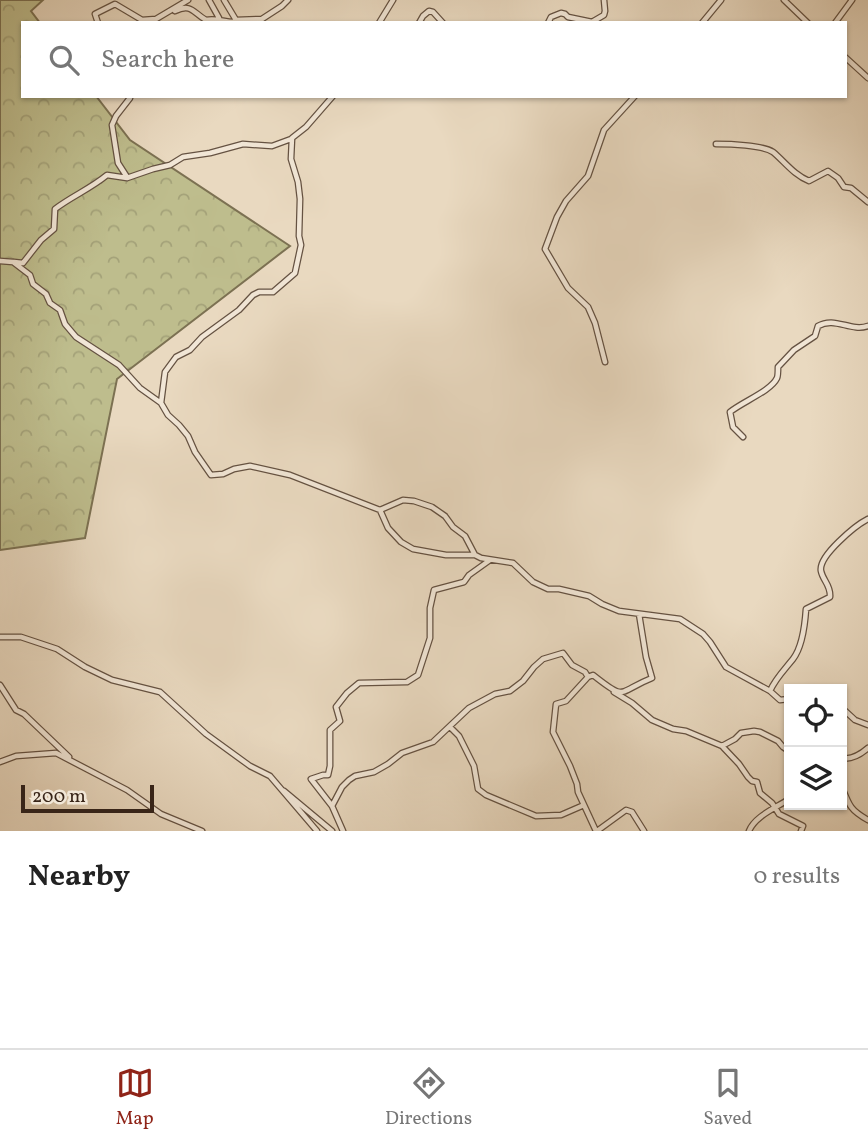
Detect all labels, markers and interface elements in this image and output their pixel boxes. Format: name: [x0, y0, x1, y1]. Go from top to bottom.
search box: [21, 21, 847, 98]
icon: search: [45, 41, 83, 79]
text: Search here: [101, 42, 234, 78]
map controls: [784, 684, 847, 810]
button: locate: [784, 684, 847, 747]
button: layers: [784, 747, 847, 810]
scale bar: [21, 782, 154, 814]
text: 200 m: [32, 784, 86, 810]
text: Nearby: [28, 856, 130, 898]
text: 0 results: [753, 861, 840, 893]
tab: Map: [116, 1064, 154, 1132]
tab: Directions: [385, 1064, 472, 1132]
tab: Saved: [703, 1064, 752, 1132]

